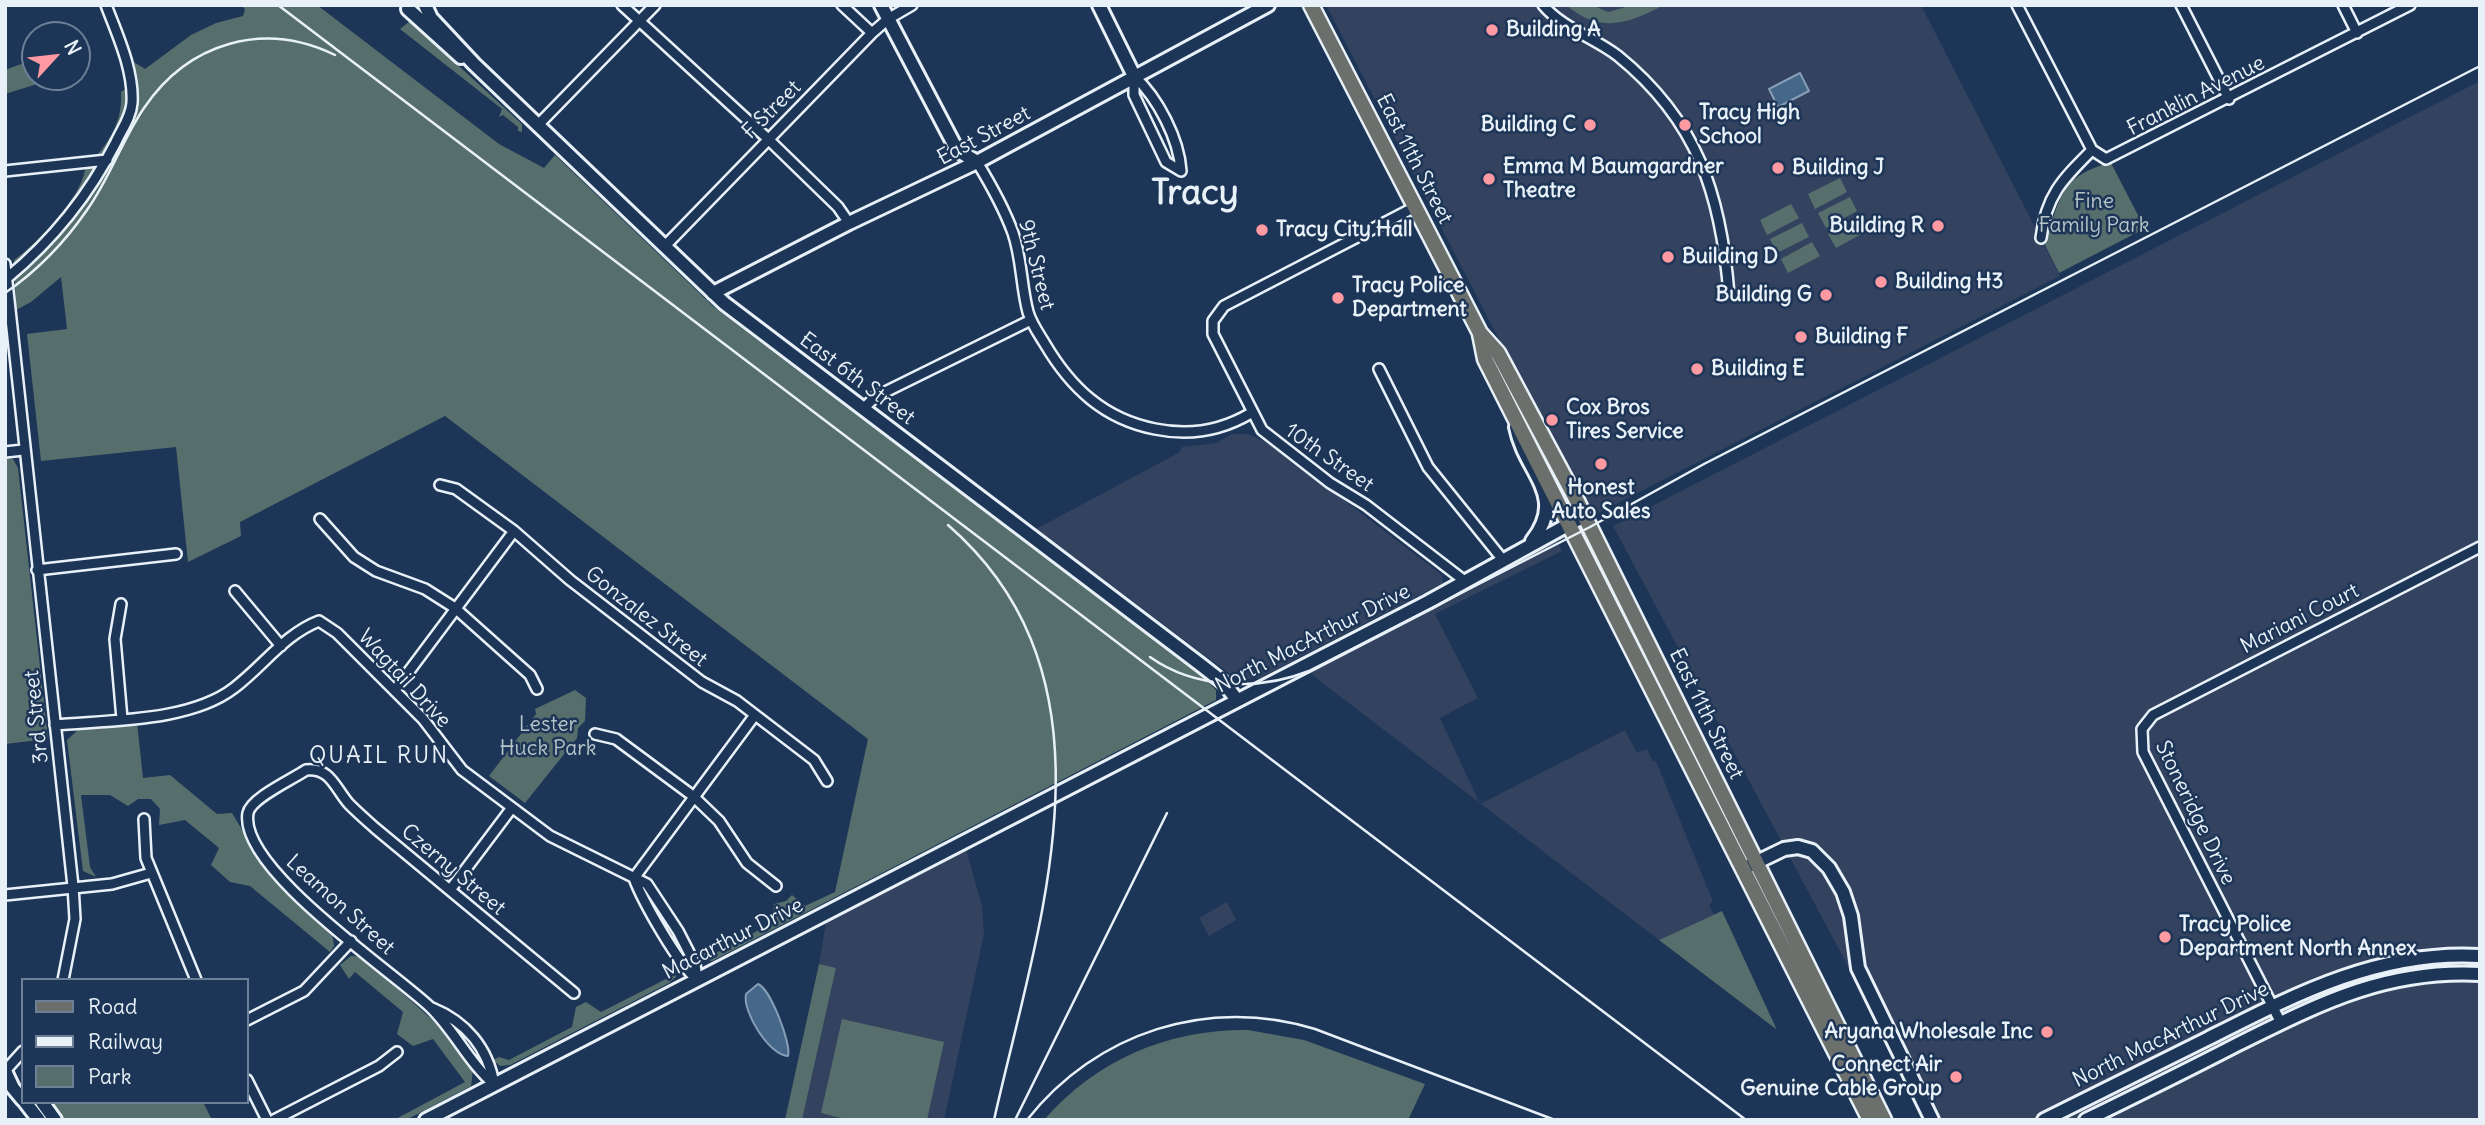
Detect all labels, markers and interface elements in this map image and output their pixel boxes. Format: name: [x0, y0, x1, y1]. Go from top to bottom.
place label: Building A: [1506, 17, 1601, 43]
north arrow: [21, 21, 91, 91]
marker: Building A: [1484, 22, 1500, 38]
text: N: [59, 36, 87, 59]
street label: Franklin Avenue: [2123, 50, 2269, 142]
street label: F Street: [737, 75, 807, 145]
street label: East 11th Street: [1370, 90, 1458, 228]
place label: Tracy High School: [1699, 100, 1800, 150]
street label: East Street: [933, 101, 1035, 171]
place label: Building C: [1481, 112, 1576, 138]
marker: Building C: [1582, 117, 1598, 133]
marker: Tracy High School: [1677, 117, 1693, 133]
place label: Emma M Baumgardner Theatre: [1503, 154, 1724, 204]
place label: Building J: [1792, 155, 1884, 181]
marker: Building J: [1770, 160, 1786, 176]
marker: Emma M Baumgardner Theatre: [1481, 171, 1497, 187]
district label: Tracy: [1151, 173, 1239, 215]
park label: Fine Family Park: [2038, 189, 2150, 239]
place label: Building R: [1829, 213, 1924, 239]
street label: 9th Street: [1013, 217, 1059, 313]
place label: Tracy City Hall: [1276, 217, 1412, 243]
marker: Building R: [1930, 218, 1946, 234]
marker: Tracy City Hall: [1254, 222, 1270, 238]
place label: Building D: [1682, 244, 1778, 270]
marker: Building D: [1660, 249, 1676, 265]
place label: Building H3: [1895, 269, 2003, 295]
place label: Tracy Police Department: [1352, 273, 1467, 323]
marker: Building H3: [1873, 274, 1889, 290]
place label: Building G: [1715, 282, 1812, 308]
marker: Building G: [1818, 287, 1834, 303]
marker: Tracy Police Department: [1330, 290, 1346, 306]
place label: Building F: [1815, 324, 1908, 350]
street label: East 6th Street: [794, 327, 920, 431]
marker: Building F: [1793, 329, 1809, 345]
place label: Building E: [1711, 356, 1805, 382]
marker: Building E: [1689, 361, 1705, 377]
place label: Cox Bros Tires Service: [1566, 395, 1684, 445]
marker: Cox Bros Tires Service: [1544, 412, 1560, 428]
street label: 10th Street: [1280, 418, 1378, 498]
marker: Honest Auto Sales: [1593, 456, 1609, 472]
place label: Honest Auto Sales: [1552, 475, 1650, 525]
street label: Gonzalez Street: [580, 561, 712, 673]
street label: Mariani Court: [2237, 578, 2363, 660]
street label: North MacArthur Drive: [1212, 579, 1414, 699]
street label: Wagtail Drive: [352, 625, 456, 733]
street label: East 11th Street: [1663, 644, 1749, 784]
street label: 3rd Street: [20, 669, 54, 765]
park label: Lester Huck Park: [499, 712, 597, 762]
street label: Stoneridge Drive: [2149, 737, 2241, 889]
district label: QUAIL RUN: [310, 742, 448, 770]
street label: Czerny Street: [396, 819, 510, 921]
street label: Leamon Street: [280, 850, 400, 960]
street label: Macarthur Drive: [658, 893, 808, 985]
place label: Tracy Police Department North Annex: [2179, 912, 2417, 962]
marker: Tracy Police Department North Annex: [2157, 929, 2173, 945]
street label: North MacArthur Drive: [2069, 977, 2273, 1093]
legend: [21, 978, 248, 1104]
text: Road: [88, 993, 137, 1020]
place label: Aryana Wholesale Inc: [1824, 1019, 2033, 1045]
marker: Aryana Wholesale Inc: [2039, 1024, 2055, 1040]
text: Railway: [88, 1028, 163, 1055]
place label: Connect Air Genuine Cable Group: [1740, 1052, 1942, 1102]
text: Park: [88, 1063, 131, 1090]
marker: Connect Air Genuine Cable Group: [1948, 1069, 1964, 1085]

